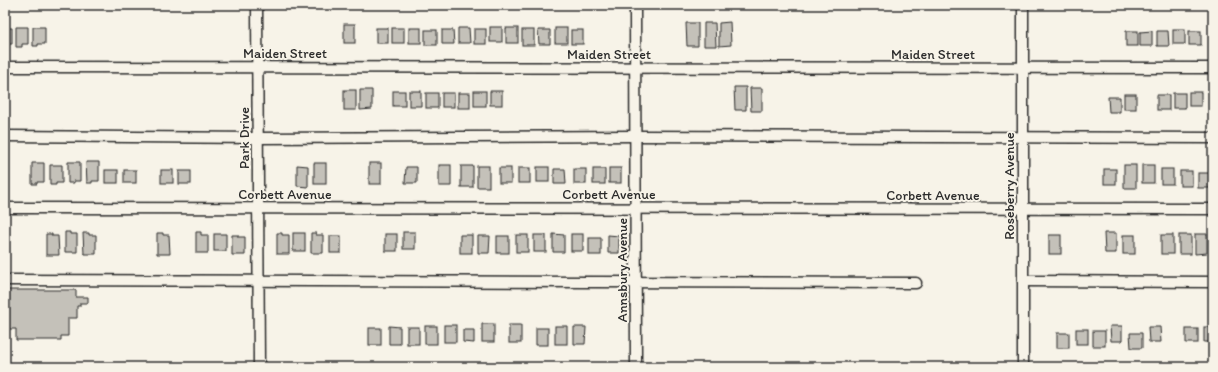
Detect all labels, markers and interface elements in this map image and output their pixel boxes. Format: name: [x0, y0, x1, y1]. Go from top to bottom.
street label: Maiden Street: [243, 45, 327, 62]
street label: Maiden Street: [567, 46, 651, 63]
street label: Maiden Street: [891, 46, 975, 63]
street label: Park Drive: [236, 107, 253, 169]
street label: Roseberry Avenue: [1001, 132, 1018, 240]
street label: Corbett Avenue: [238, 186, 332, 203]
street label: Corbett Avenue: [562, 186, 656, 203]
street label: Corbett Avenue: [886, 187, 980, 204]
street label: Annsbury Avenue: [614, 217, 631, 322]

